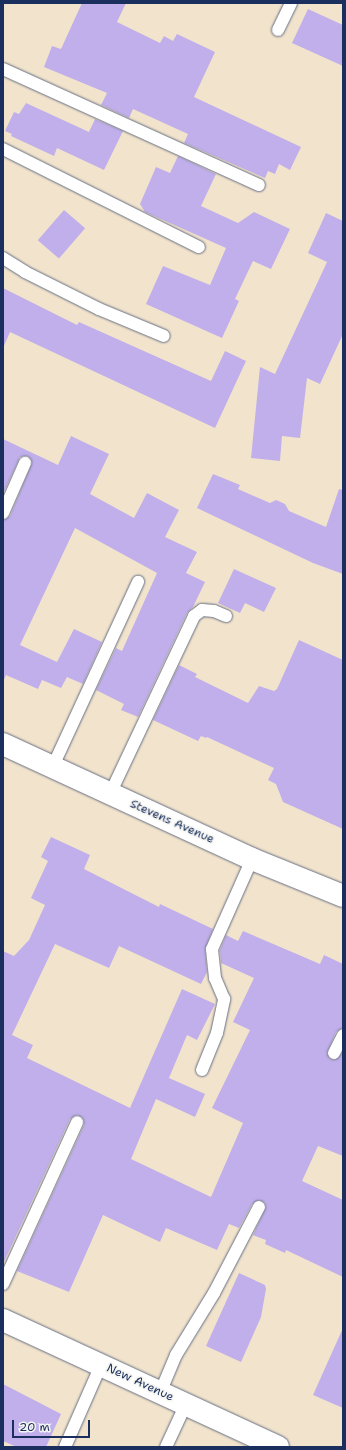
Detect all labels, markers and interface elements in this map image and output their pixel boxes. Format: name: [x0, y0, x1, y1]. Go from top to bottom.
street label: Stevens Avenue: [128, 797, 216, 847]
street label: New Avenue: [104, 1361, 176, 1405]
scale bar: [14, 1412, 92, 1438]
text: 20 m: [19, 1419, 50, 1435]

